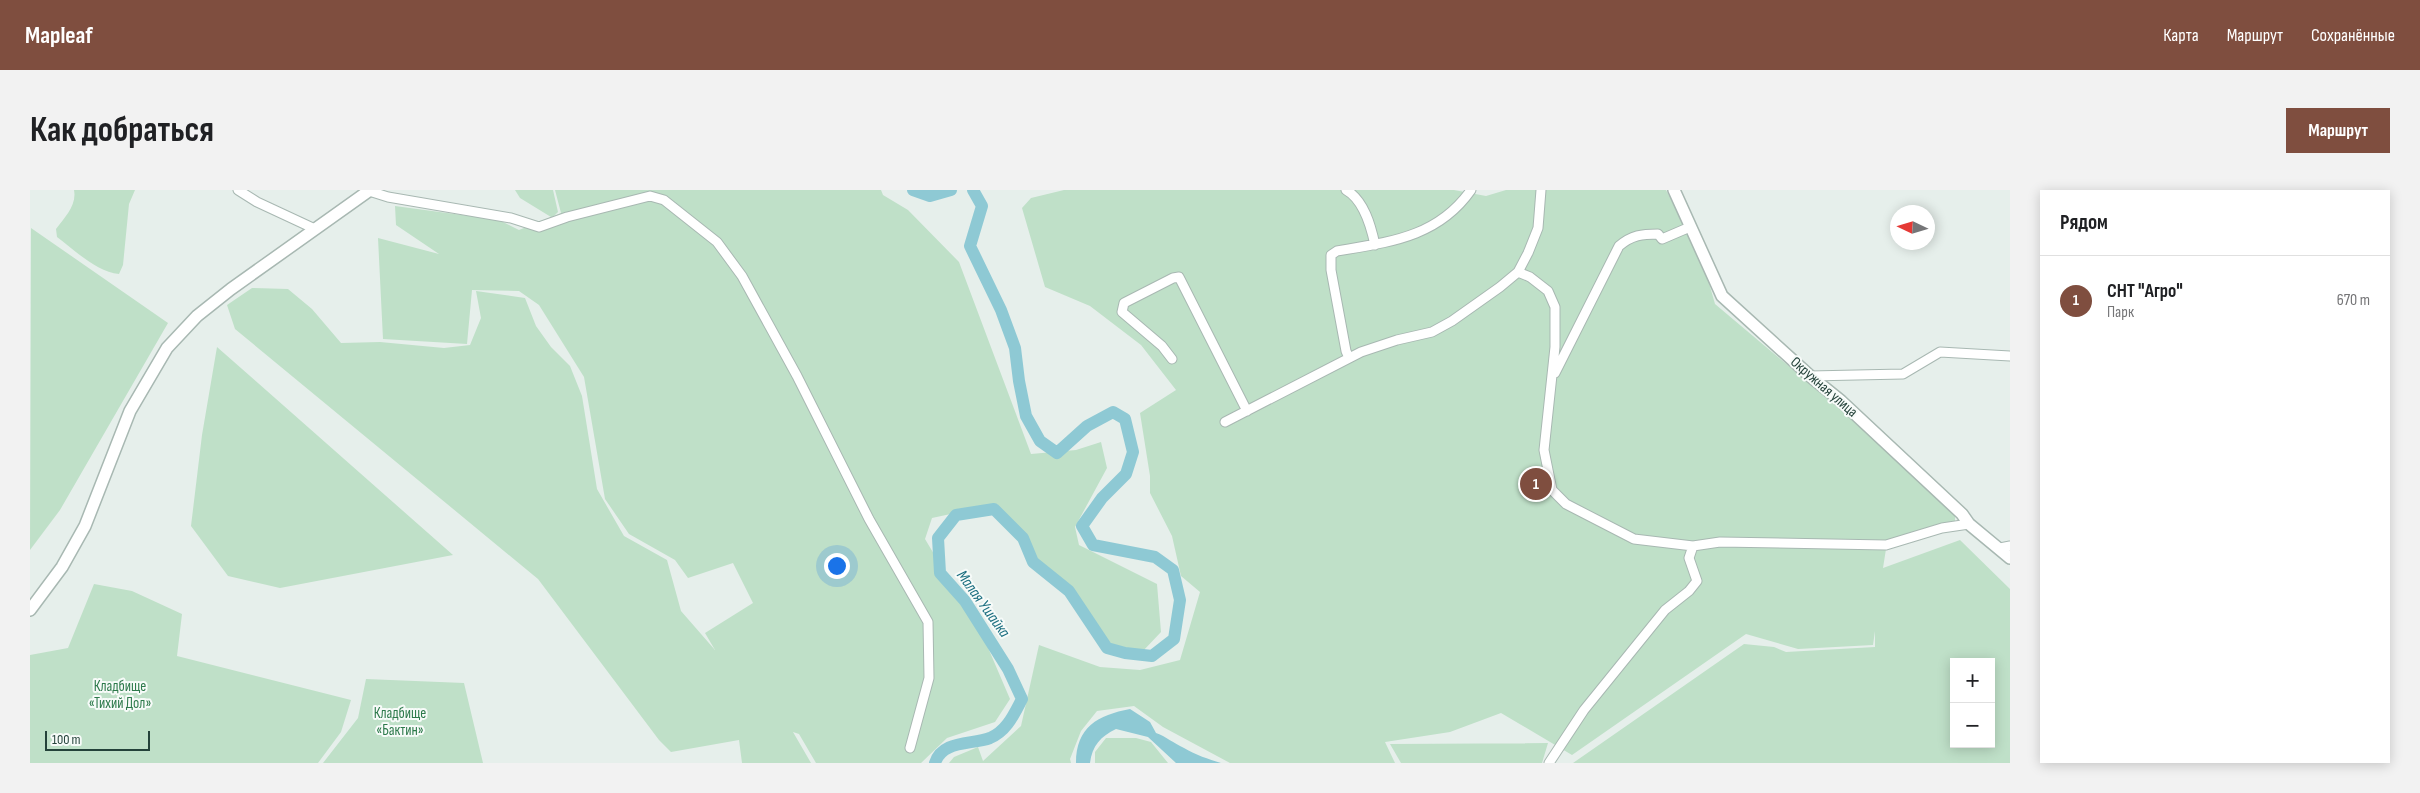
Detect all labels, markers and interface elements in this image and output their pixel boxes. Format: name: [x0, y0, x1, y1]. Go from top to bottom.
text: Mapleaf: [25, 21, 93, 50]
text: Карта: [2163, 25, 2199, 46]
text: Маршрут: [2227, 25, 2283, 46]
text: Сохранённые: [2311, 25, 2395, 46]
button: Маршрут: [2286, 108, 2390, 153]
text: Как добраться: [30, 109, 214, 152]
north arrow: [1890, 205, 1935, 250]
text: Рядом: [2060, 210, 2108, 235]
text: СНТ "Агро": [2107, 280, 2183, 303]
text: 1: [2073, 291, 2079, 310]
text: 670 m: [2337, 291, 2370, 310]
text: Парк: [2107, 303, 2134, 322]
street label: Окружная улица: [1786, 353, 1862, 422]
pin: 1: [1520, 465, 1552, 503]
your location: [824, 553, 850, 579]
water label: Малая Ушайка: [952, 567, 1014, 642]
map controls: [1950, 658, 1995, 748]
button: +: [1950, 658, 1995, 703]
park label: Кладбище «Тихий Дол»: [89, 677, 151, 713]
button: −: [1950, 703, 1995, 748]
park label: Кладбище «Бактин»: [374, 704, 426, 740]
scale bar: [45, 728, 150, 751]
text: 100 m: [52, 731, 81, 748]

